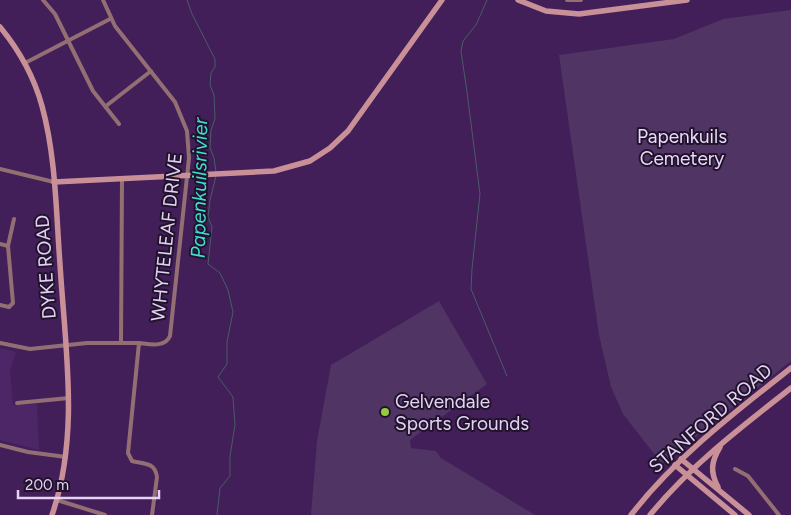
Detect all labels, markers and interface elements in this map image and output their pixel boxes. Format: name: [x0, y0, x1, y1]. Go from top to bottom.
water label: Papenkuilsrivier: [186, 116, 212, 259]
park label: Papenkuils Cemetery: [637, 125, 727, 170]
street label: WHYTELEAF DRIVE: [146, 152, 187, 322]
street label: DYKE ROAD: [30, 214, 61, 320]
street label: STANFORD ROAD: [644, 359, 777, 478]
place label: Gelvendale Sports Grounds: [395, 390, 529, 435]
marker: Gelvendale Sports Grounds: [379, 406, 391, 418]
scale bar: [18, 468, 159, 500]
text: 200 m: [25, 476, 69, 494]

